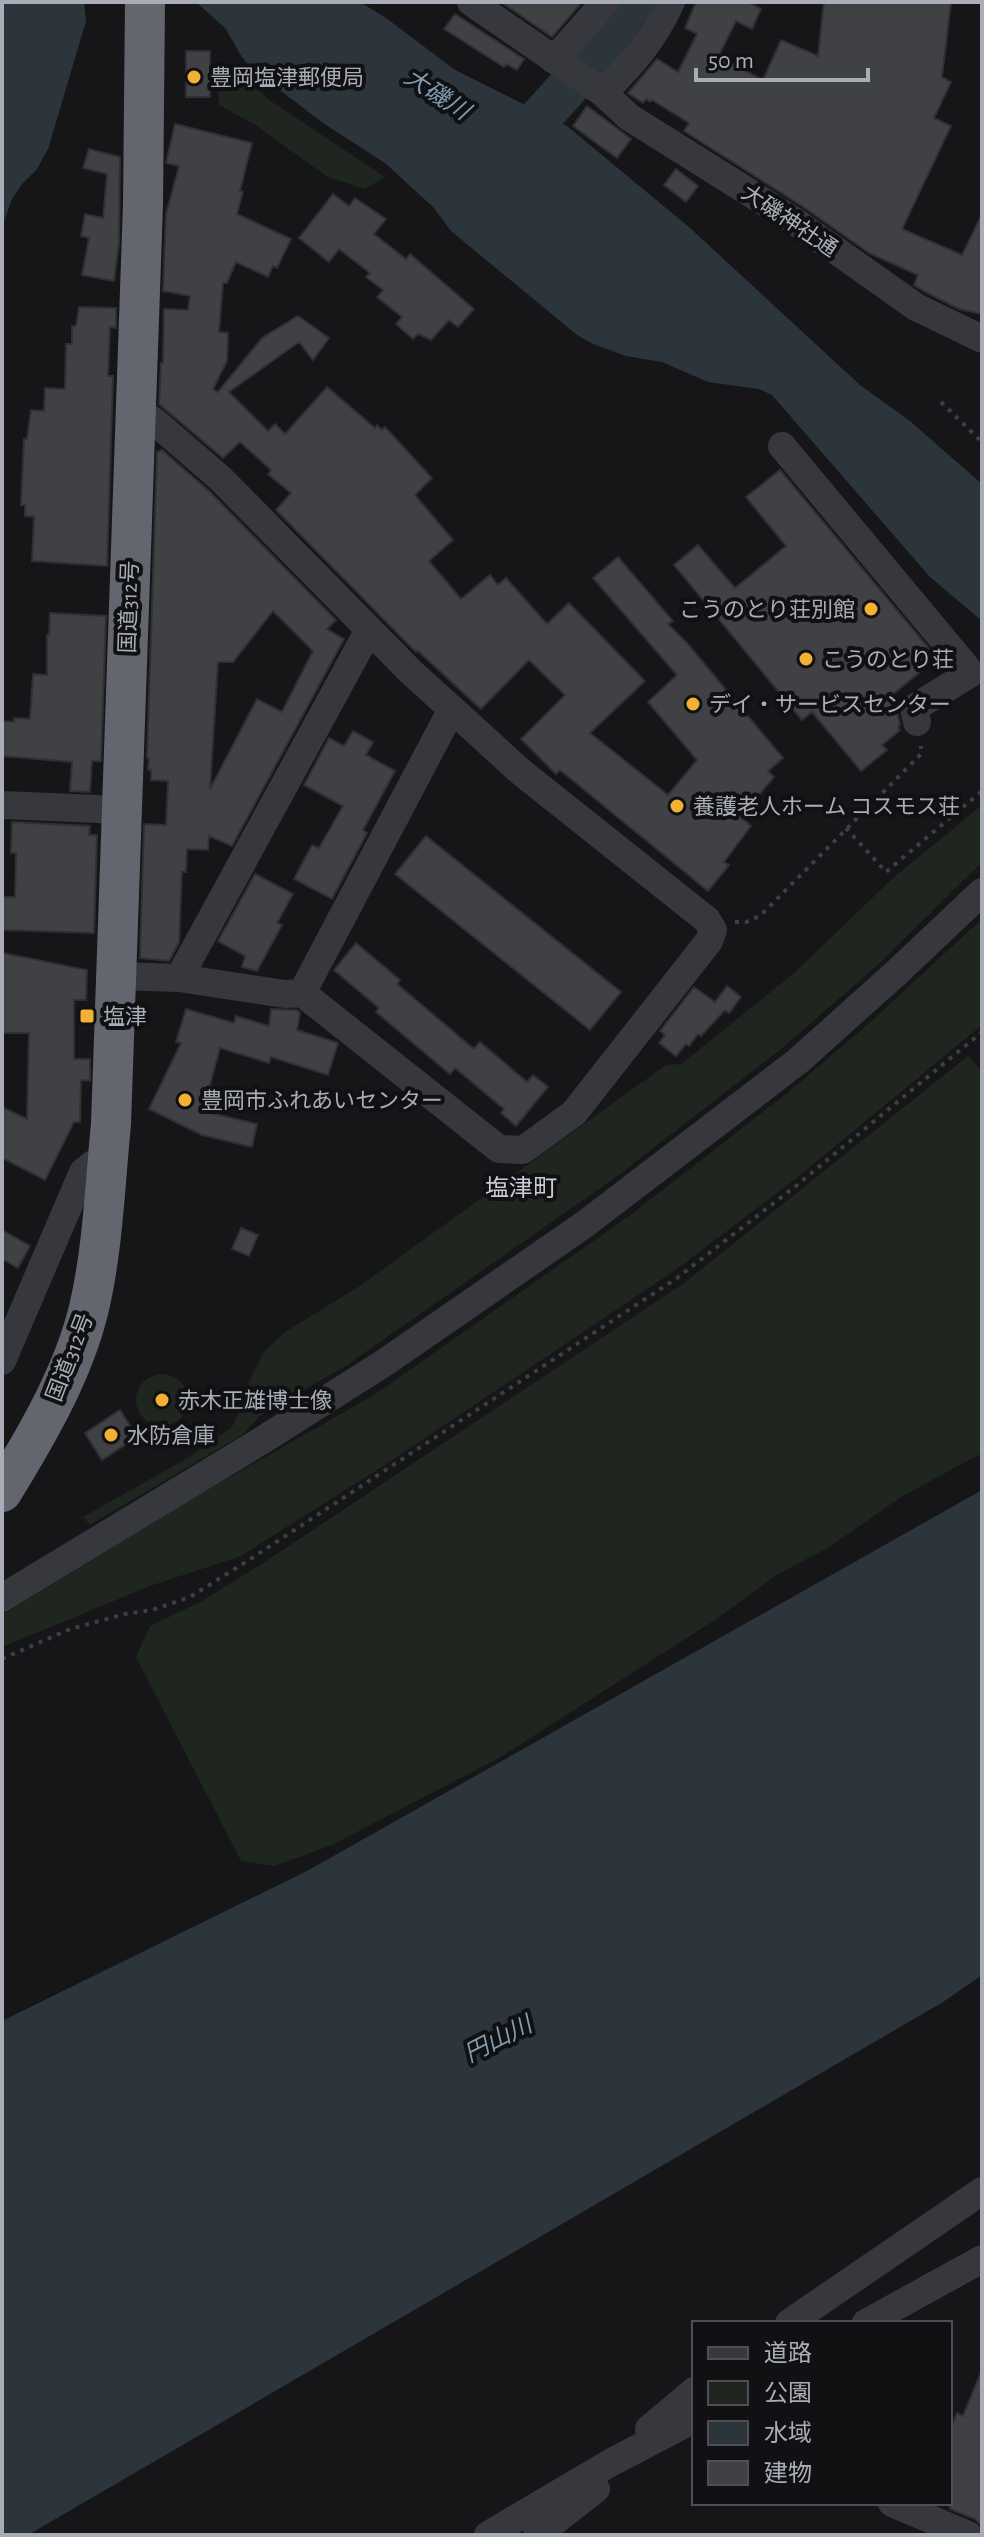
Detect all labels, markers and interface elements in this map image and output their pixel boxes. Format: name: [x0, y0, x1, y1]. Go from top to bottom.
scale bar: [696, 32, 868, 82]
text: 50 m: [708, 49, 754, 73]
water label: 大磯川: [400, 63, 477, 126]
place label: 豊岡塩津郵便局: [210, 66, 364, 89]
marker: 豊岡塩津郵便局: [185, 68, 203, 86]
street label: 大磯神社通: [738, 180, 842, 261]
street label: 国道312号: [115, 560, 142, 654]
place label: こうのとり荘別館: [679, 598, 855, 621]
marker: こうのとり荘別館: [862, 600, 880, 618]
place label: こうのとり荘: [822, 648, 954, 671]
marker: こうのとり荘: [797, 650, 815, 668]
place label: デイ・サービスセンター: [709, 693, 951, 716]
marker: デイ・サービスセンター: [684, 695, 702, 713]
place label: 養護老人ホーム コスモス荘: [693, 795, 960, 818]
marker: 養護老人ホーム コスモス荘: [668, 797, 686, 815]
place label: 塩津: [103, 1005, 147, 1028]
marker: 塩津: [78, 1007, 96, 1025]
place label: 豊岡市ふれあいセンター: [201, 1089, 443, 1112]
marker: 豊岡市ふれあいセンター: [176, 1091, 194, 1109]
district label: 塩津町: [485, 1175, 557, 1201]
street label: 国道312号: [42, 1310, 97, 1405]
place label: 赤木正雄博士像: [178, 1389, 332, 1412]
marker: 赤木正雄博士像: [153, 1391, 171, 1409]
place label: 水防倉庫: [127, 1424, 215, 1447]
marker: 水防倉庫: [102, 1426, 120, 1444]
water label: 円山川: [460, 2011, 539, 2067]
legend: [692, 2321, 952, 2505]
text: 道路: [764, 2340, 812, 2366]
text: 公園: [764, 2381, 812, 2406]
text: 水域: [764, 2420, 812, 2446]
text: 建物: [764, 2461, 812, 2486]

